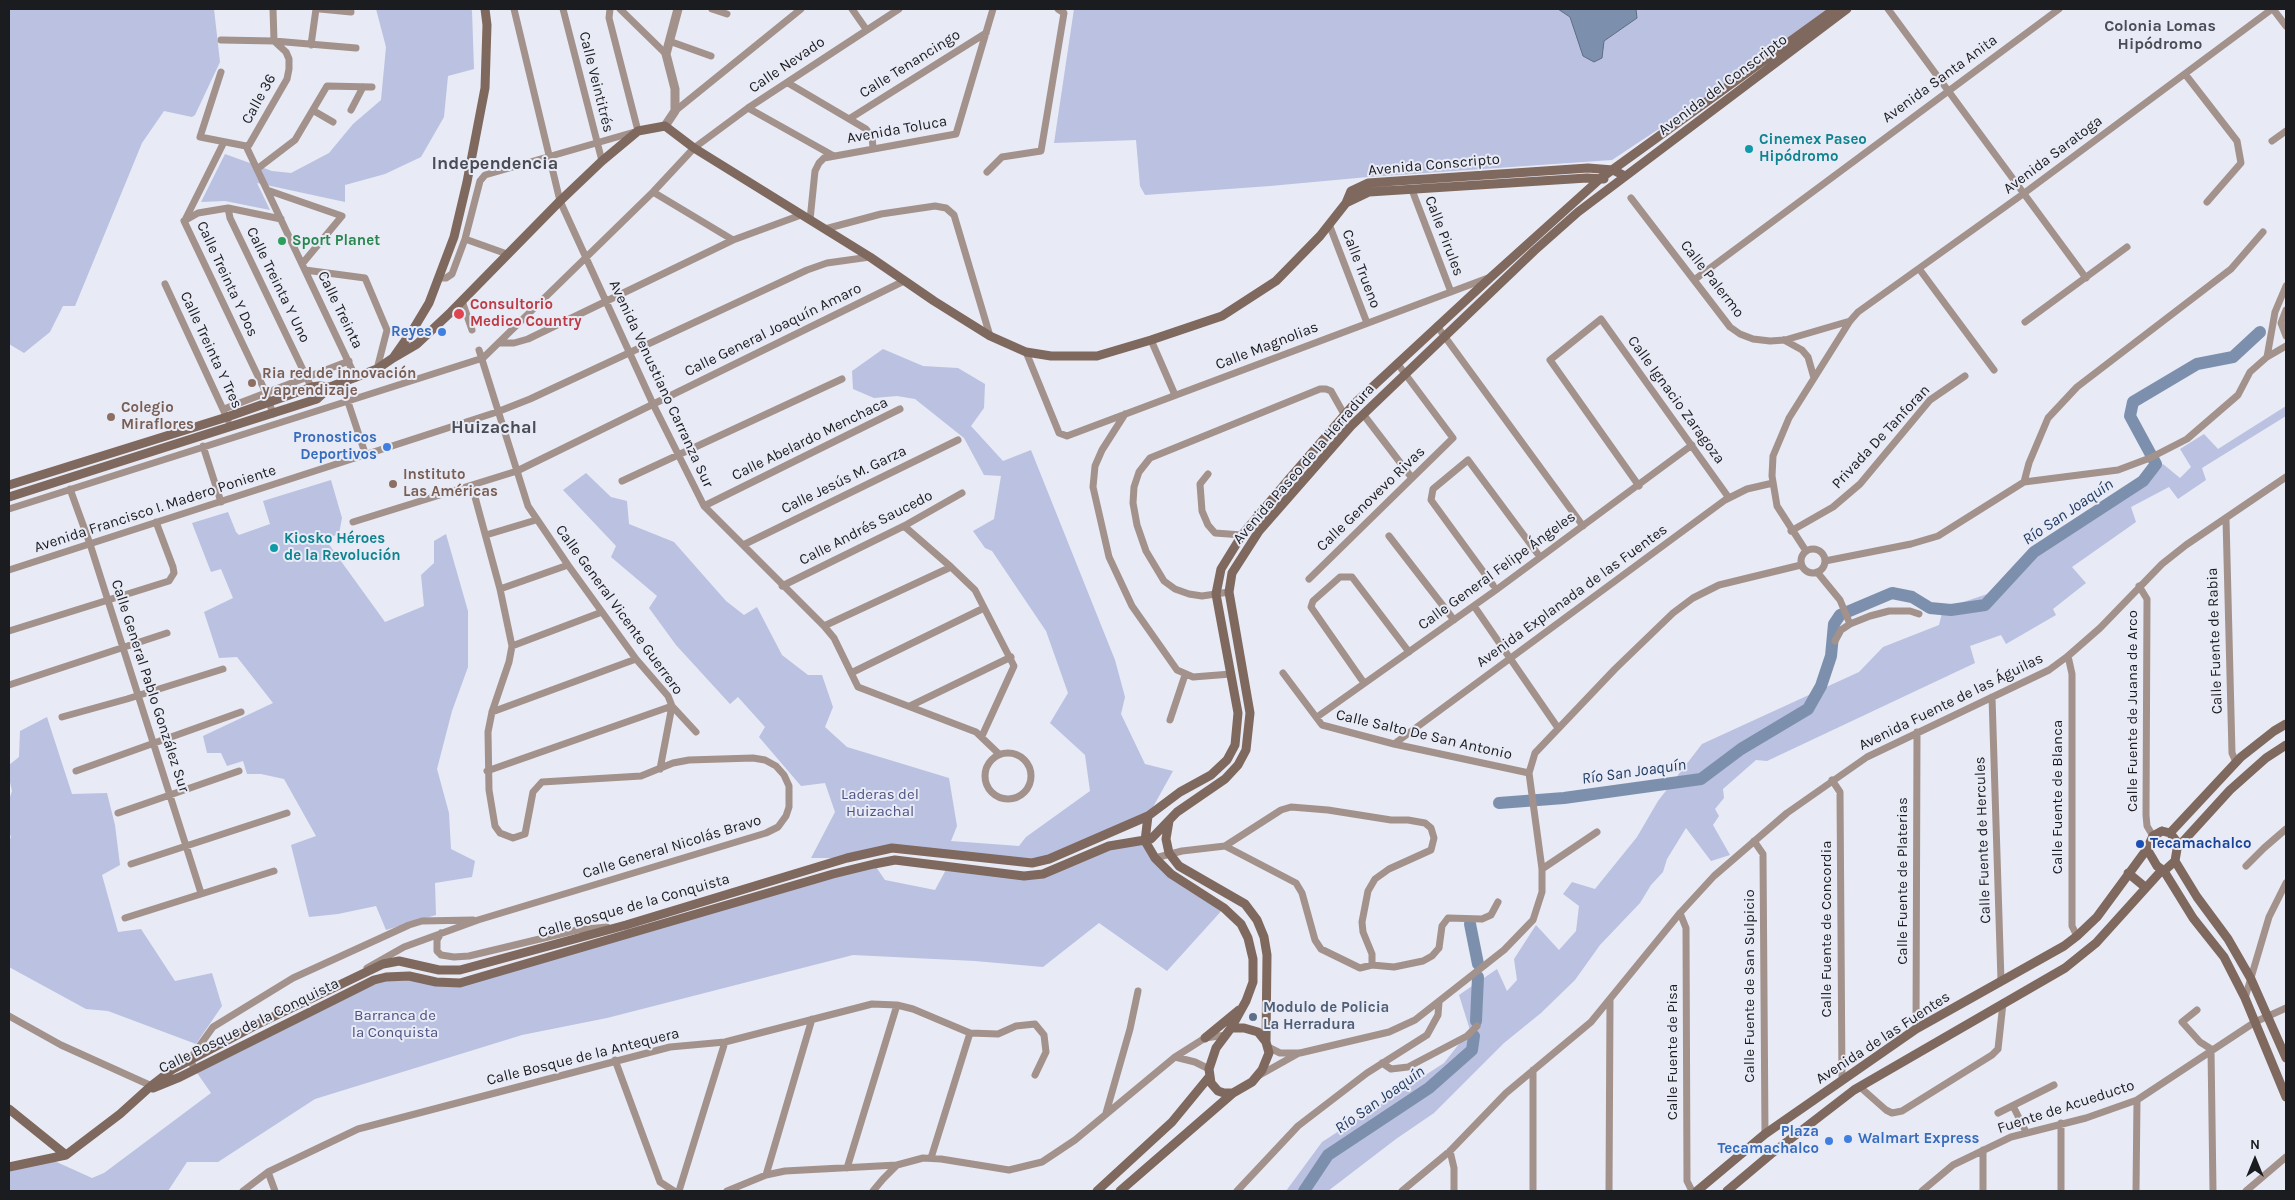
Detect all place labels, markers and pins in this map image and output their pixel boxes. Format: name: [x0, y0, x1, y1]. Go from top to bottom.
place label: Cinemex Paseo Hipódromo: [1759, 131, 1867, 166]
marker: Cinemex Paseo Hipódromo: [1743, 143, 1755, 155]
place label: Sport Planet: [292, 232, 380, 250]
marker: Sport Planet: [276, 235, 288, 247]
place label: Consultorio Medico Country: [470, 296, 582, 331]
marker: Consultorio Medico Country: [452, 307, 466, 321]
place label: Reyes: [391, 323, 432, 341]
marker: Reyes: [436, 326, 448, 338]
place label: Ria red de innovación y aprendizaje: [262, 365, 416, 400]
marker: Ria red de innovación y aprendizaje: [246, 377, 258, 389]
place label: Colegio Miraflores: [121, 399, 194, 434]
marker: Colegio Miraflores: [105, 411, 117, 423]
place label: Pronosticos Deportivos: [293, 429, 377, 464]
marker: Pronosticos Deportivos: [381, 441, 393, 453]
place label: Instituto Las Américas: [403, 466, 498, 501]
marker: Instituto Las Américas: [387, 478, 399, 490]
place label: Kiosko Héroes de la Revolución: [284, 530, 401, 565]
marker: Kiosko Héroes de la Revolución: [268, 542, 280, 554]
place label: Tecamachalco: [2150, 835, 2251, 853]
marker: Tecamachalco: [2134, 838, 2146, 850]
place label: Modulo de Policia La Herradura: [1263, 999, 1389, 1034]
marker: Modulo de Policia La Herradura: [1247, 1011, 1259, 1023]
place label: Plaza Tecamachalco: [1718, 1123, 1819, 1158]
place label: Walmart Express: [1858, 1130, 1979, 1148]
marker: Walmart Express: [1842, 1133, 1854, 1145]
marker: Plaza Tecamachalco: [1823, 1135, 1835, 1147]

